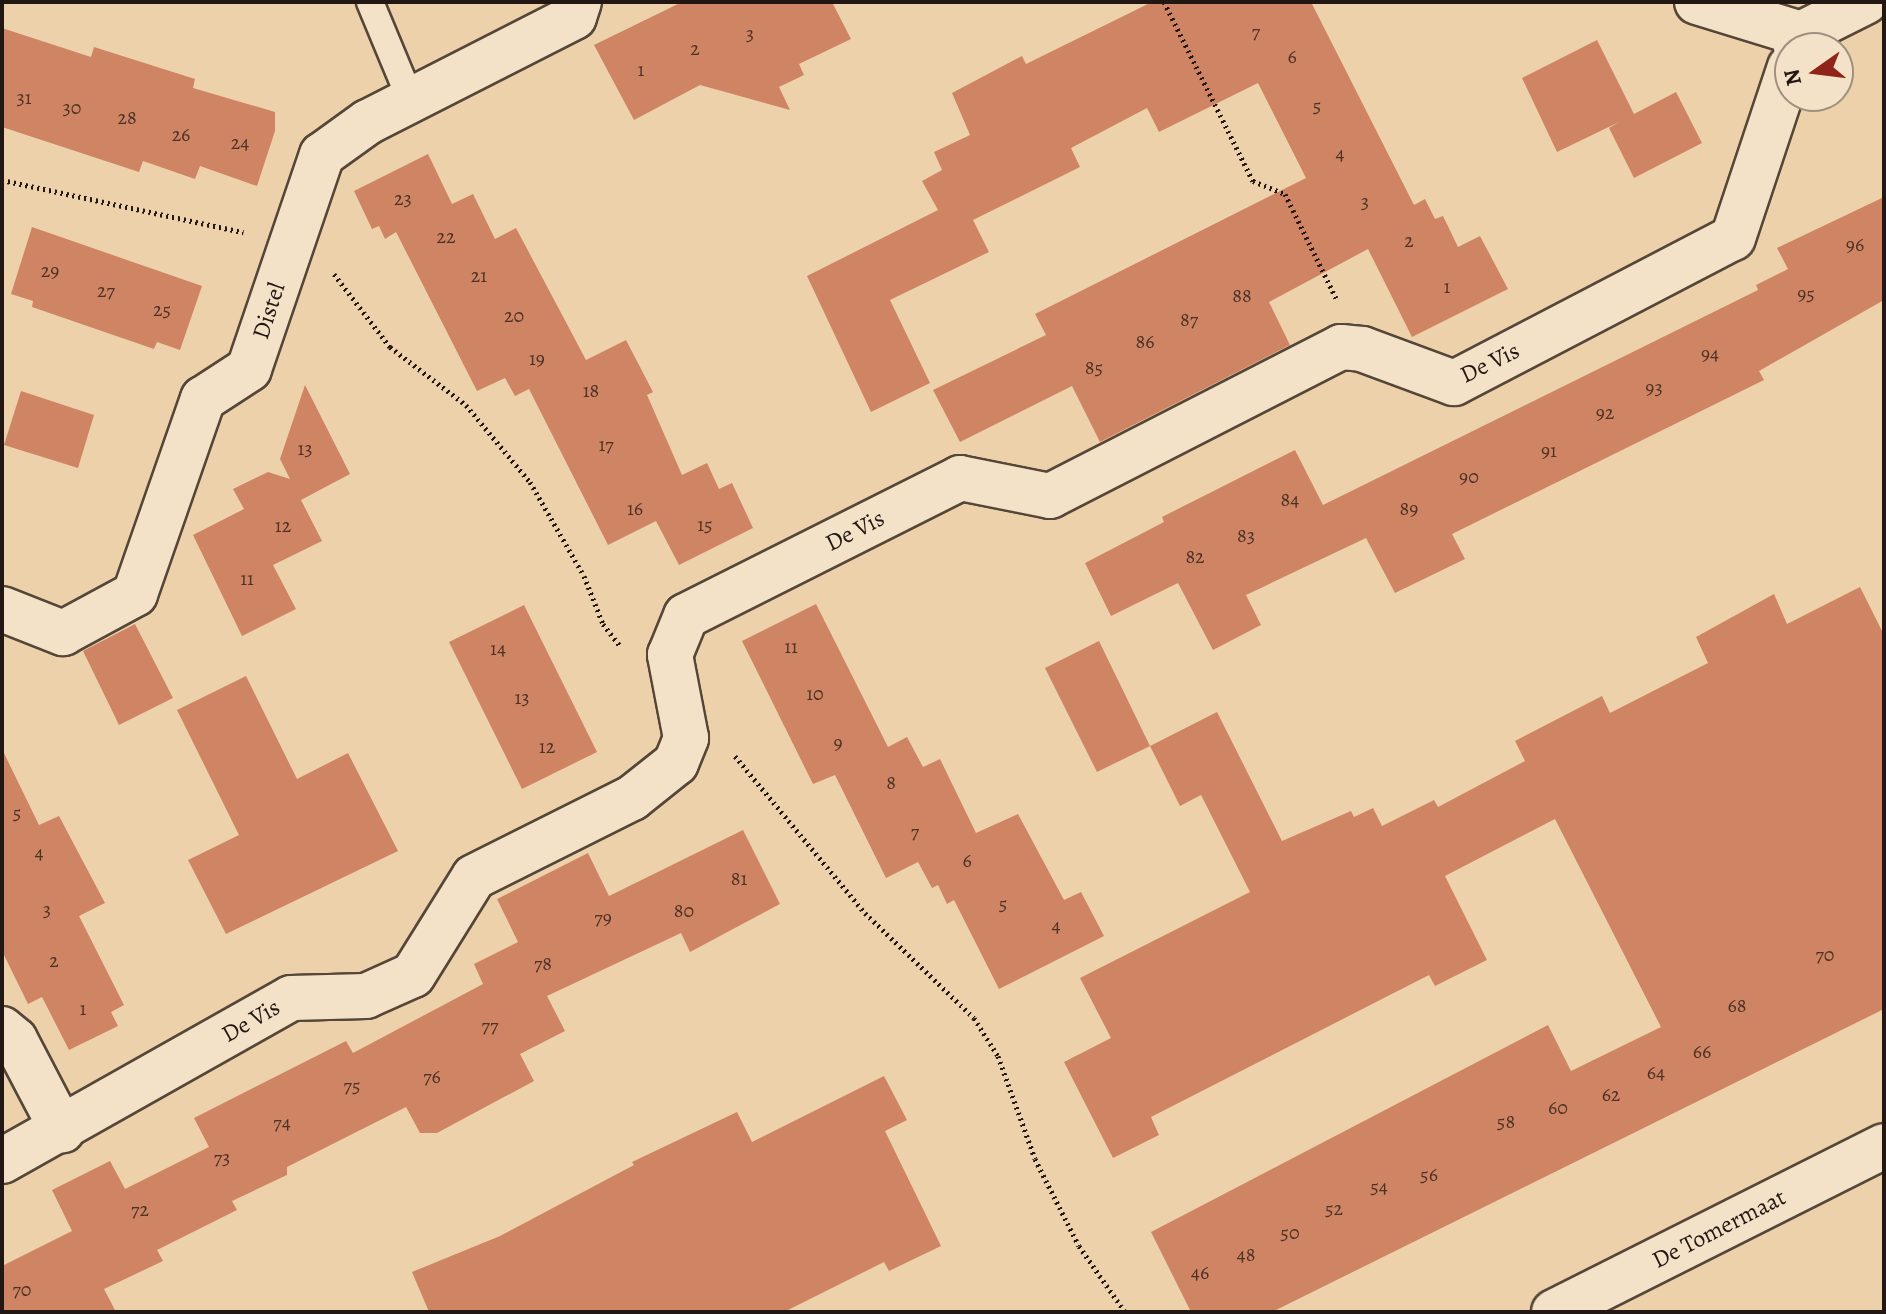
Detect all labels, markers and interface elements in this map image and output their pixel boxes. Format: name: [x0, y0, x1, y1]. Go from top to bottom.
house number: 7: [1252, 19, 1260, 43]
house number: 3: [746, 21, 754, 45]
north arrow: [1774, 32, 1854, 112]
house number: 2: [690, 36, 700, 60]
house number: 6: [1287, 44, 1297, 68]
house number: 1: [638, 57, 644, 81]
text: N: [1776, 66, 1809, 89]
house number: 31: [16, 85, 32, 109]
house number: 5: [1313, 93, 1321, 117]
house number: 30: [63, 95, 81, 119]
house number: 28: [117, 105, 137, 129]
house number: 26: [172, 122, 190, 146]
house number: 24: [231, 130, 249, 154]
house number: 4: [1335, 141, 1345, 165]
house number: 23: [394, 186, 412, 210]
house number: 3: [1361, 189, 1369, 213]
house number: 22: [437, 224, 455, 248]
house number: 2: [1404, 228, 1414, 252]
house number: 96: [1846, 232, 1864, 256]
house number: 29: [41, 258, 59, 282]
house number: 21: [471, 263, 487, 287]
house number: 1: [1444, 274, 1450, 298]
house number: 27: [97, 278, 115, 302]
street label: Distel: [246, 279, 292, 343]
house number: 95: [1797, 281, 1815, 305]
house number: 88: [1232, 283, 1252, 307]
house number: 25: [153, 297, 171, 321]
house number: 20: [504, 303, 524, 327]
house number: 87: [1180, 307, 1198, 331]
house number: 86: [1136, 329, 1154, 353]
street label: De Vis: [1456, 336, 1524, 390]
house number: 94: [1701, 341, 1719, 365]
house number: 19: [529, 346, 545, 370]
house number: 85: [1085, 355, 1103, 379]
house number: 93: [1645, 375, 1663, 399]
house number: 18: [583, 378, 599, 402]
house number: 92: [1596, 400, 1614, 424]
house number: 17: [598, 432, 614, 456]
house number: 13: [297, 436, 313, 460]
house number: 91: [1541, 438, 1557, 462]
house number: 90: [1459, 464, 1479, 488]
house number: 84: [1281, 487, 1299, 511]
house number: 16: [627, 496, 643, 520]
house number: 89: [1400, 496, 1418, 520]
street label: De Vis: [821, 504, 889, 558]
house number: 15: [697, 512, 713, 536]
house number: 12: [275, 513, 291, 537]
house number: 83: [1237, 523, 1255, 547]
house number: 82: [1185, 544, 1205, 568]
house number: 11: [240, 566, 254, 590]
house number: 11: [784, 634, 798, 658]
house number: 14: [490, 636, 506, 660]
house number: 10: [806, 681, 824, 705]
house number: 13: [514, 685, 530, 709]
house number: 9: [833, 730, 843, 754]
house number: 12: [539, 734, 555, 758]
house number: 8: [886, 770, 896, 794]
house number: 5: [13, 800, 21, 824]
house number: 7: [911, 819, 919, 843]
house number: 4: [34, 840, 44, 864]
house number: 6: [962, 848, 972, 872]
house number: 81: [731, 866, 747, 890]
house number: 5: [999, 891, 1007, 915]
house number: 3: [43, 897, 51, 921]
house number: 80: [674, 898, 694, 922]
house number: 79: [594, 905, 612, 929]
house number: 4: [1051, 913, 1061, 937]
house number: 70: [1815, 942, 1835, 966]
house number: 2: [49, 948, 59, 972]
house number: 78: [534, 951, 552, 975]
street label: De Vis: [217, 993, 285, 1049]
house number: 68: [1728, 993, 1746, 1017]
house number: 1: [80, 996, 86, 1020]
house number: 77: [482, 1013, 498, 1037]
house number: 66: [1693, 1039, 1711, 1063]
house number: 64: [1647, 1060, 1665, 1084]
house number: 76: [423, 1064, 441, 1088]
house number: 75: [344, 1073, 360, 1097]
house number: 62: [1602, 1082, 1620, 1106]
house number: 60: [1548, 1095, 1568, 1119]
house number: 58: [1497, 1109, 1515, 1133]
house number: 74: [273, 1110, 291, 1134]
house number: 73: [214, 1145, 230, 1169]
house number: 56: [1420, 1162, 1438, 1186]
house number: 54: [1370, 1174, 1388, 1198]
street label: De Tomermaat: [1647, 1183, 1791, 1275]
house number: 52: [1325, 1196, 1343, 1220]
house number: 72: [131, 1197, 149, 1221]
house number: 50: [1280, 1220, 1300, 1244]
house number: 48: [1237, 1242, 1255, 1266]
house number: 46: [1191, 1260, 1209, 1284]
house number: 70: [12, 1277, 32, 1301]

